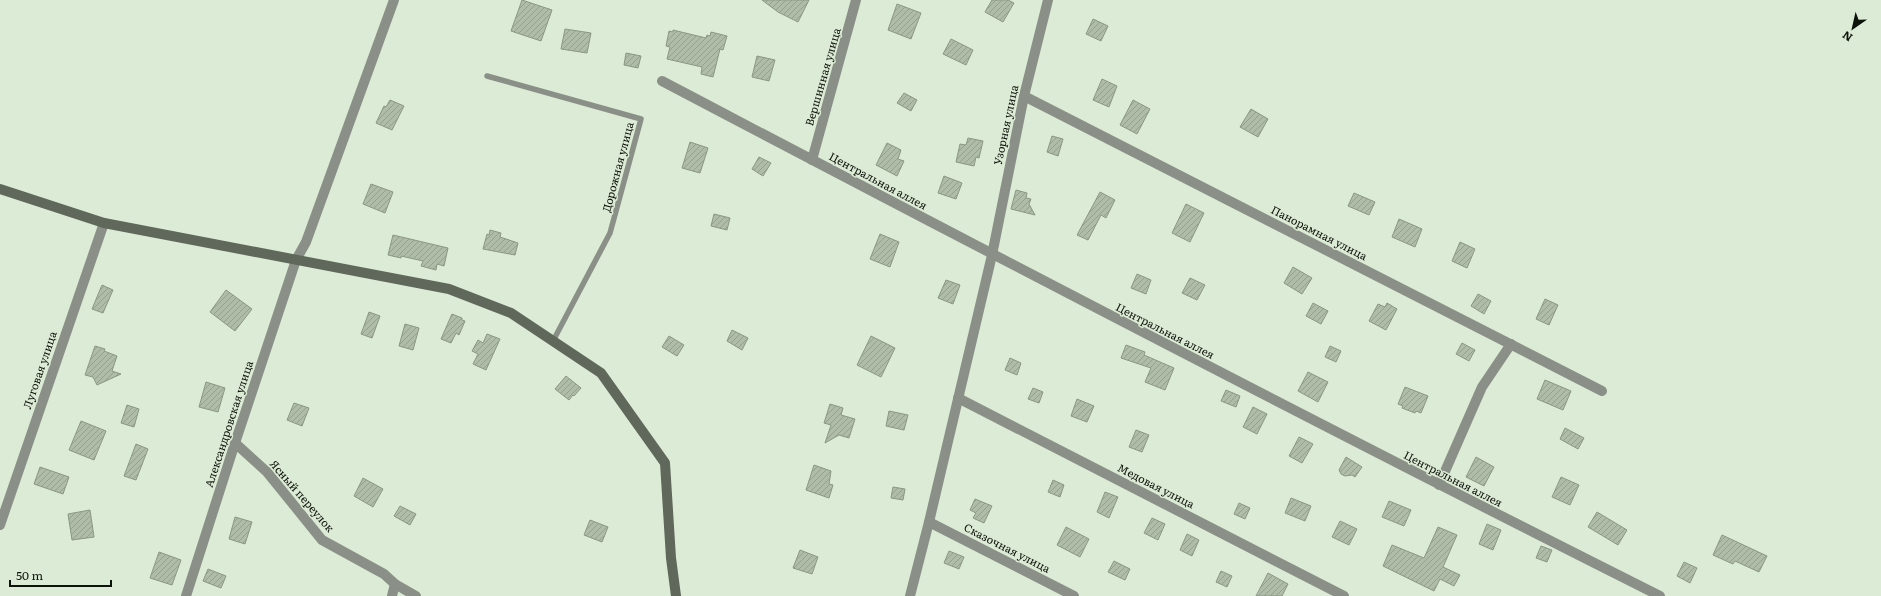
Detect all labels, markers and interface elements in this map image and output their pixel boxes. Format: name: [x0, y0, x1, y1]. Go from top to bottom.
north arrow: [1833, 8, 1873, 48]
street label: Вершинная улица: [800, 26, 844, 128]
text: N: [1839, 28, 1855, 46]
street label: Узорная улица: [989, 83, 1021, 166]
street label: Дорожная улица: [597, 120, 637, 214]
street label: Центральная аллея: [827, 147, 931, 213]
street label: Панорамная улица: [1269, 201, 1370, 263]
street label: Центральная аллея: [1113, 298, 1218, 362]
street label: Луговая улица: [18, 329, 60, 411]
street label: Александровская улица: [200, 358, 256, 489]
street label: Центральная аллея: [1401, 446, 1506, 510]
street label: Ясный переулок: [267, 456, 339, 535]
street label: Медовая улица: [1115, 459, 1198, 511]
street label: Сказочная улица: [962, 518, 1053, 576]
scale bar: [10, 562, 111, 588]
text: 50 m: [16, 566, 43, 584]

